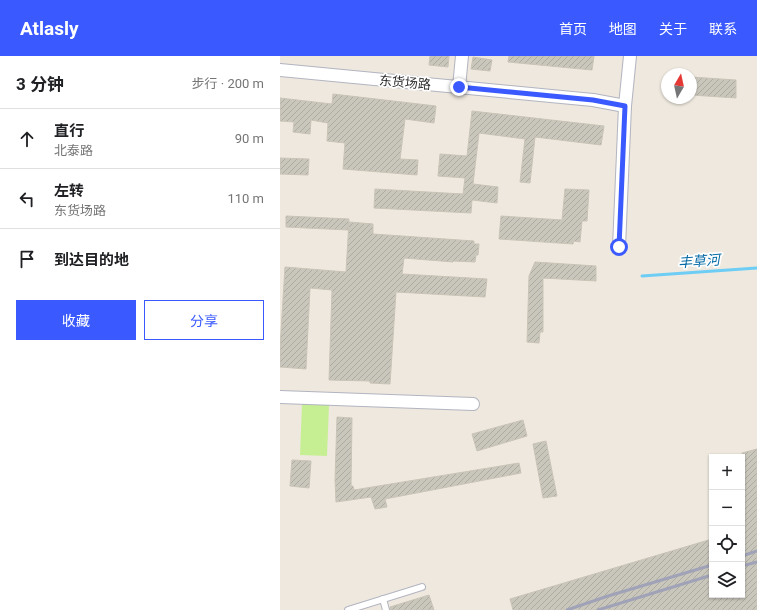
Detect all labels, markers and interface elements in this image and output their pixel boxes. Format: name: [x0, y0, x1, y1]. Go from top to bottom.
text: Atlasly: [20, 17, 79, 40]
text: 首页: [559, 21, 587, 37]
text: 地图: [609, 21, 637, 37]
text: 关于: [659, 21, 687, 37]
text: 联系: [709, 21, 737, 37]
north arrow: [661, 68, 697, 104]
street label: 东货场路: [378, 73, 432, 92]
text: 3 分钟: [16, 74, 64, 94]
text: 步行 · 200 m: [192, 76, 264, 91]
route end: [450, 78, 468, 96]
text: 直行: [54, 122, 84, 140]
icon: ahead: [16, 128, 38, 150]
text: 90 m: [235, 131, 264, 146]
text: 北泰路: [54, 143, 93, 158]
text: 左转: [54, 182, 84, 200]
icon: left: [16, 188, 38, 210]
text: 110 m: [227, 191, 264, 206]
text: 东货场路: [54, 203, 106, 218]
route start: [610, 238, 628, 256]
icon: arrive: [16, 248, 38, 270]
text: 到达目的地: [54, 251, 129, 269]
water label: 丰草河: [677, 251, 723, 270]
button: 收藏: [16, 300, 136, 340]
button: 分享: [144, 300, 264, 340]
map controls: [709, 454, 745, 598]
button: +: [709, 454, 745, 490]
button: −: [709, 490, 745, 526]
button: locate: [709, 526, 745, 562]
button: layers: [709, 562, 745, 598]

